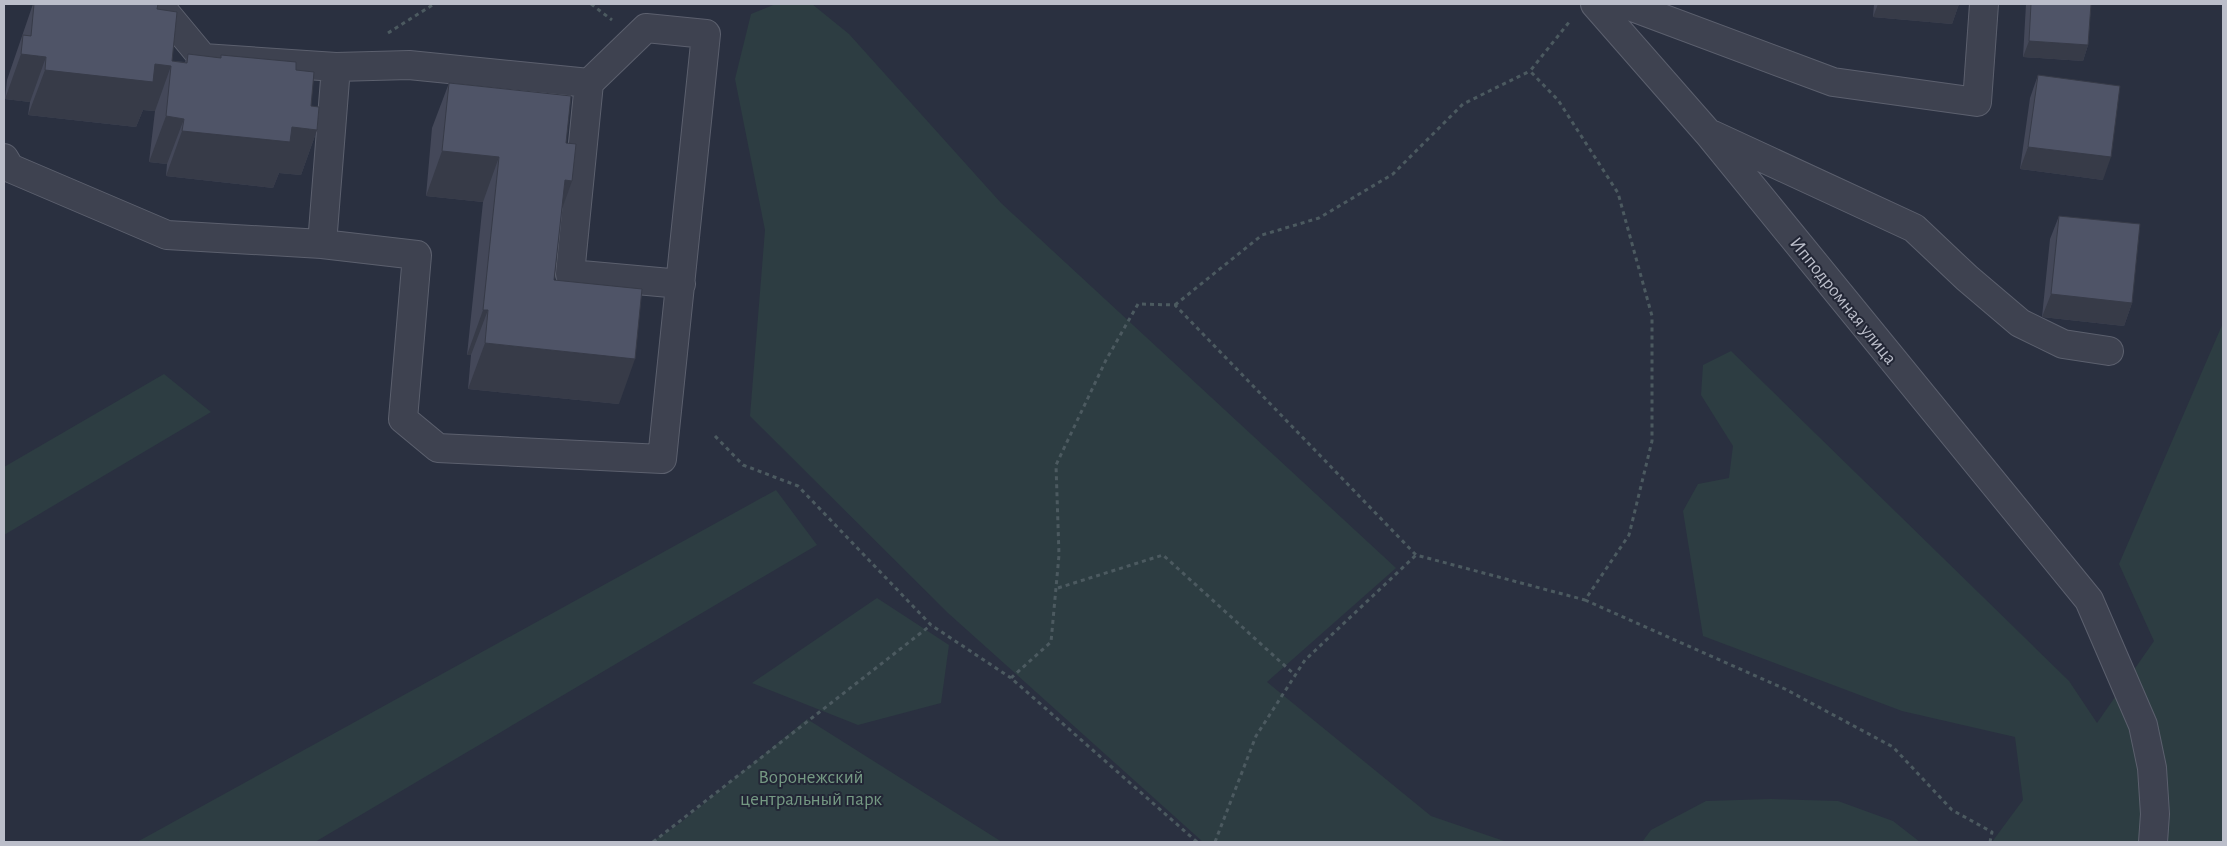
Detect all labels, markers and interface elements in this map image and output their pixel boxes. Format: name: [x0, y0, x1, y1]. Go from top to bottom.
street label: Ипподромная улица: [1786, 234, 1900, 368]
park label: Воронежский центральный парк: [740, 768, 882, 809]

